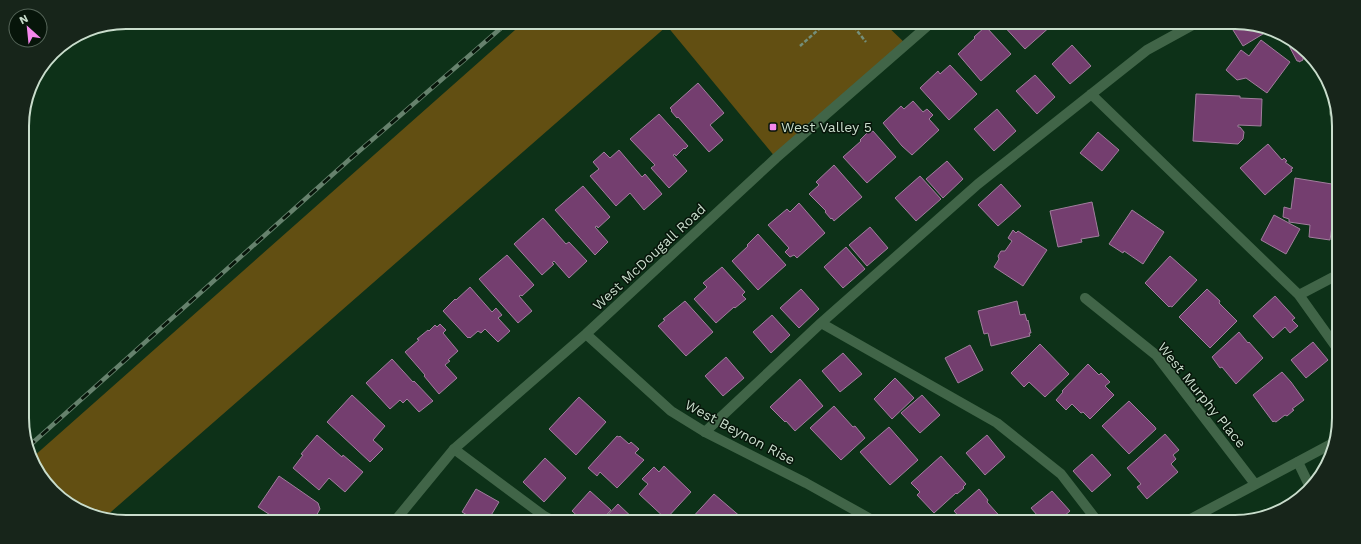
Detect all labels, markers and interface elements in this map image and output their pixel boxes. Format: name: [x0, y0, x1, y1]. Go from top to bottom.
north arrow: [8, 8, 48, 48]
text: N: [17, 12, 30, 27]
place label: West Valley 5: [781, 119, 872, 135]
marker: West Valley 5: [768, 122, 778, 132]
street label: West McDougall Road: [589, 201, 709, 313]
street label: West Murphy Place: [1155, 339, 1249, 451]
street label: West Beynon Rise: [682, 396, 798, 468]

